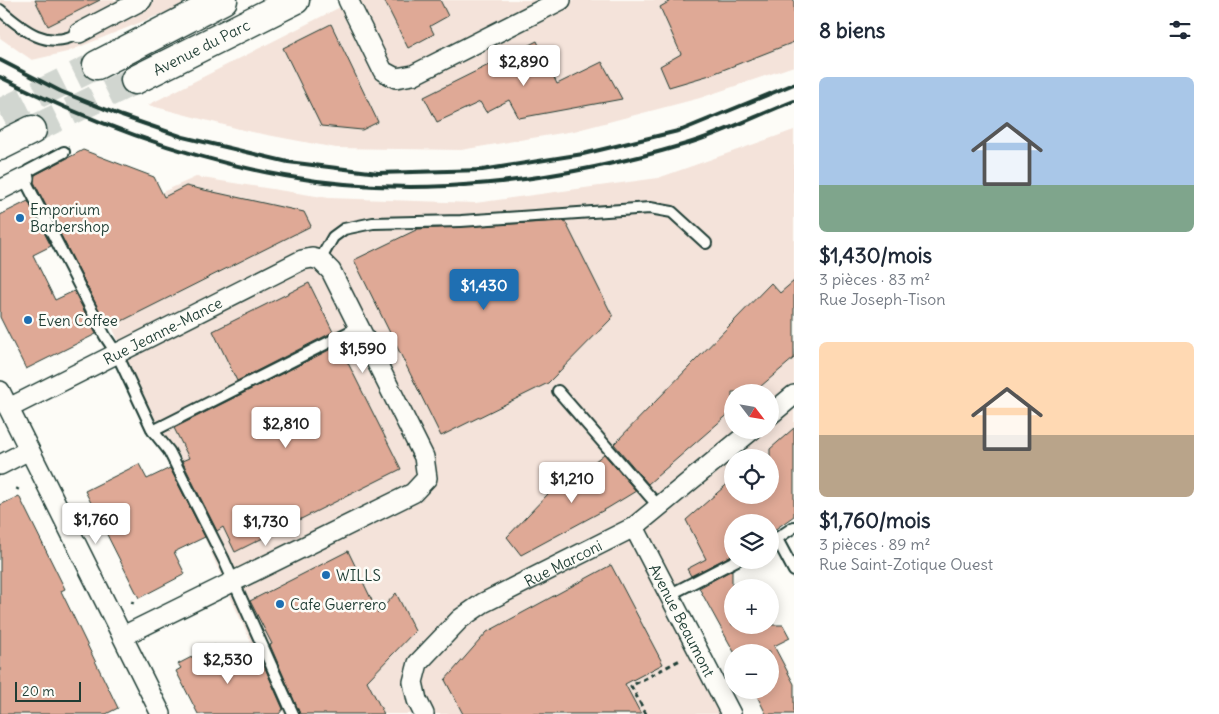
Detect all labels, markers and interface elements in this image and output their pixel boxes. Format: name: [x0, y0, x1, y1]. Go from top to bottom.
street label: Avenue du Parc: [150, 15, 253, 79]
icon: filters: [1166, 16, 1194, 44]
text: 8 biens: [819, 17, 885, 44]
pin: $2,890: [483, 44, 565, 87]
text: $2,890: [499, 51, 549, 71]
icon: home: [962, 109, 1052, 199]
place label: Emporium Barbershop: [30, 200, 109, 236]
marker: Emporium Barbershop: [14, 212, 26, 224]
text: $1,430/mois: [819, 242, 932, 269]
pin: $1,430: [443, 268, 525, 311]
text: 3 pièces · 83 m²: [819, 269, 930, 289]
text: $1,430: [461, 275, 507, 295]
text: Rue Joseph-Tison: [819, 289, 945, 309]
street label: Rue Jeanne-Mance: [100, 292, 225, 368]
place label: Even Coffee: [38, 311, 118, 330]
marker: Even Coffee: [22, 314, 34, 326]
pin: $1,590: [322, 332, 404, 374]
text: $1,590: [339, 338, 387, 358]
icon: home: [962, 374, 1052, 464]
north arrow: [724, 384, 779, 439]
map controls: [724, 384, 779, 699]
pin: $2,810: [245, 406, 327, 449]
text: $2,810: [262, 413, 310, 433]
button: locate: [724, 449, 779, 504]
pin: $1,210: [531, 462, 613, 504]
text: $1,210: [550, 468, 594, 488]
pin: $1,760: [55, 502, 137, 545]
pin: $1,730: [225, 504, 307, 547]
text: $1,760/mois: [819, 507, 931, 534]
text: $1,760: [73, 509, 119, 529]
text: $1,730: [243, 511, 289, 531]
button: layers: [724, 514, 779, 569]
text: 3 pièces · 89 m²: [819, 534, 930, 554]
street label: Rue Marconi: [521, 535, 605, 590]
text: Rue Saint-Zotique Ouest: [819, 554, 993, 574]
street label: Avenue Beaumont: [645, 561, 719, 680]
place label: WILLS: [336, 566, 381, 585]
marker: WILLS: [320, 569, 332, 581]
button: +: [724, 579, 779, 634]
place label: Cafe Guerrero: [290, 595, 386, 614]
marker: Cafe Guerrero: [274, 598, 286, 610]
pin: $2,530: [187, 642, 269, 685]
button: −: [724, 644, 779, 699]
text: $2,530: [203, 649, 253, 669]
scale bar: [15, 679, 81, 702]
text: 20 m: [22, 682, 55, 700]

